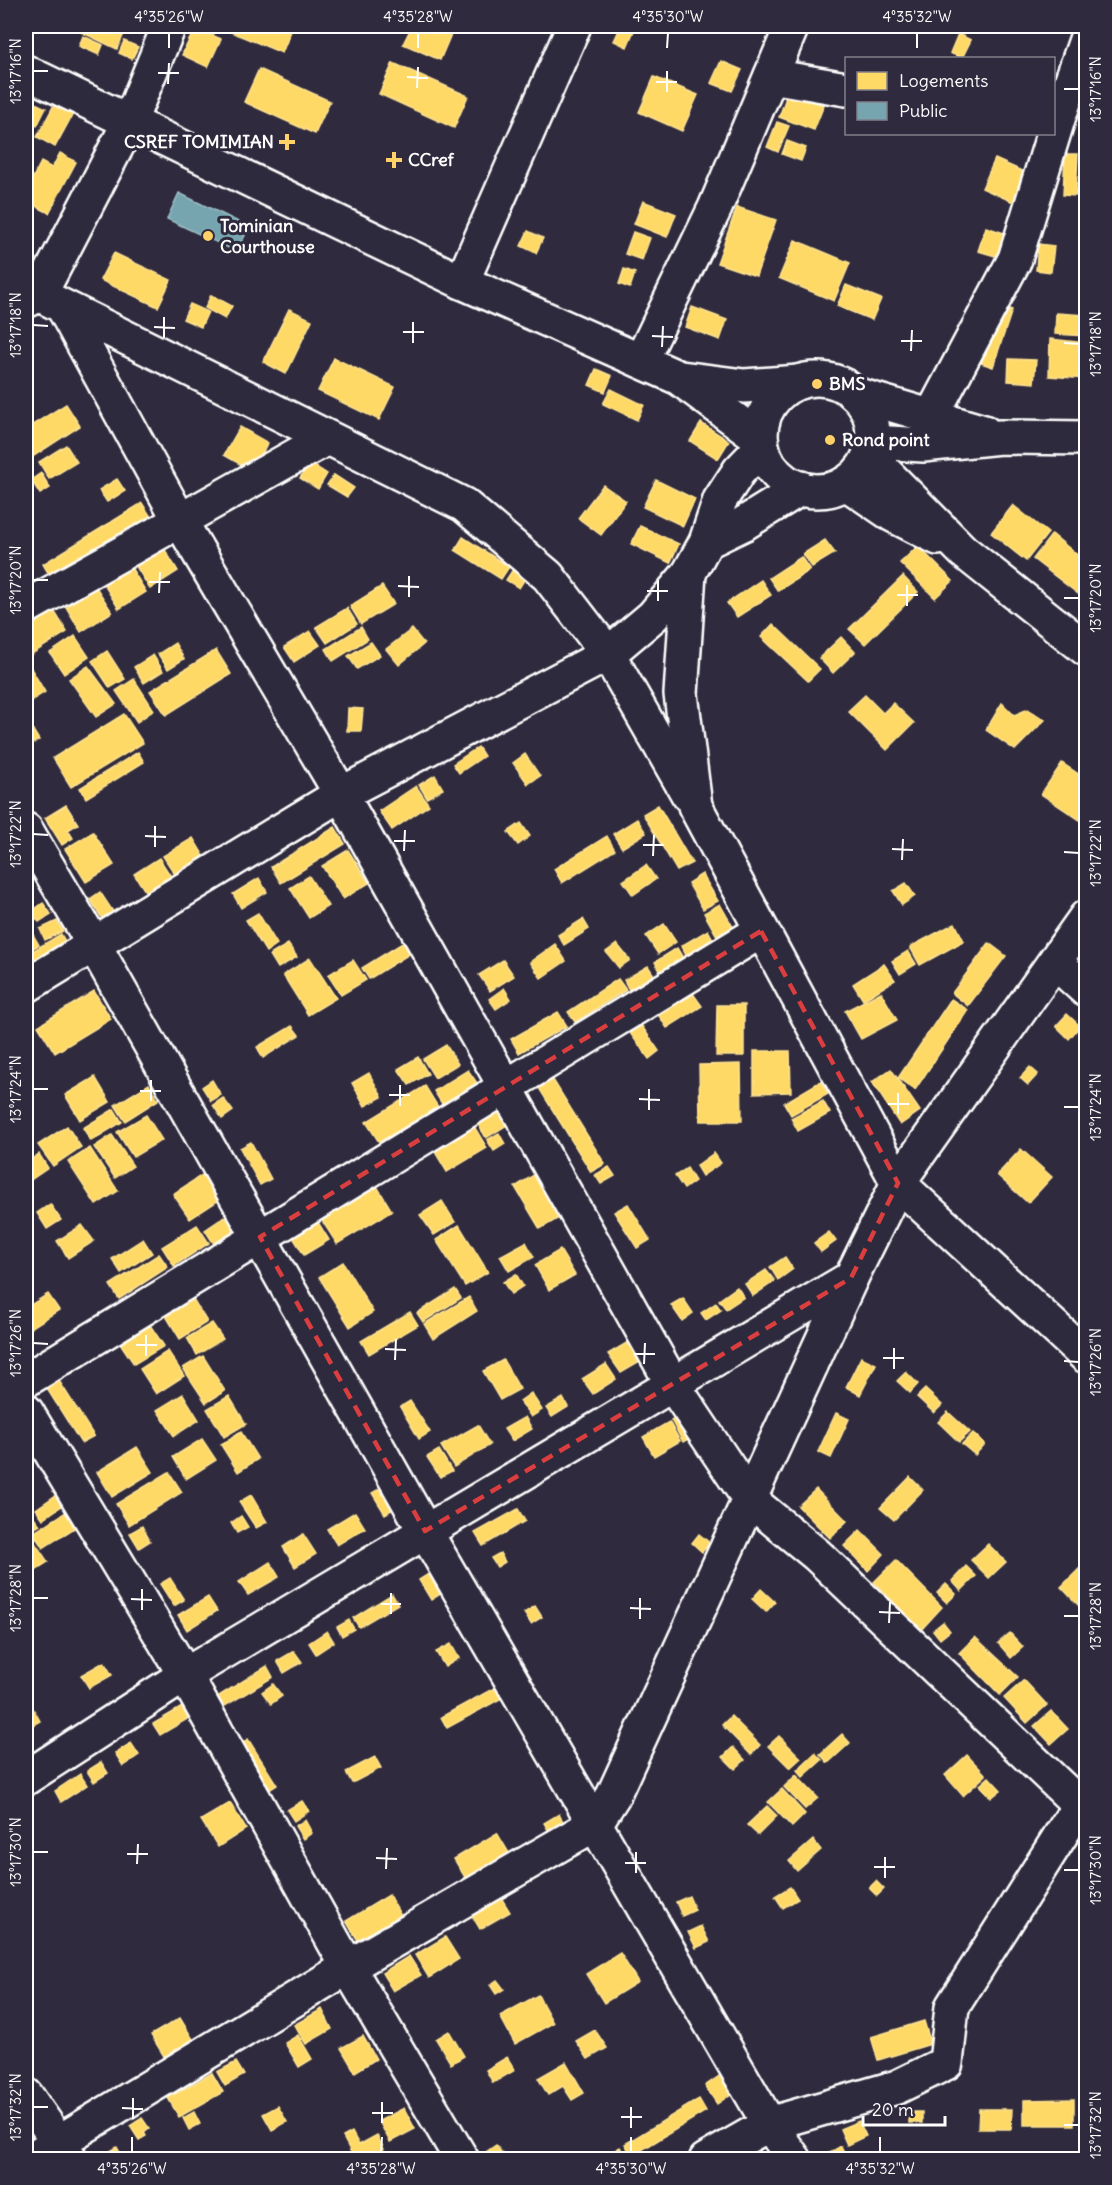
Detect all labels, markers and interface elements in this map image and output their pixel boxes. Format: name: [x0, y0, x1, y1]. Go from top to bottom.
text: 4°35'26"W: [134, 7, 204, 26]
text: 4°35'28"W: [383, 7, 453, 26]
text: 4°35'30"W: [633, 7, 704, 26]
text: 4°35'32"W: [882, 7, 952, 26]
text: 13°17'16"N: [6, 38, 25, 104]
text: 13°17'16"N: [1086, 56, 1105, 122]
legend: [845, 57, 1055, 135]
text: Logements: [899, 69, 988, 92]
text: Public: [899, 99, 948, 122]
place label: CSREF TOMIMIAN: [124, 130, 274, 153]
marker: CSREF TOMIMIAN: [278, 133, 296, 151]
place label: CCref: [408, 148, 455, 171]
marker: CCref: [385, 151, 403, 169]
place label: Tominian Courthouse: [220, 214, 315, 258]
marker: Tominian Courthouse: [201, 229, 215, 243]
text: 13°17'18"N: [6, 292, 25, 358]
text: 13°17'18"N: [1086, 311, 1105, 377]
place label: BMS: [829, 372, 865, 395]
marker: BMS: [810, 377, 824, 391]
place label: Rond point: [842, 428, 930, 451]
marker: Rond point: [823, 433, 837, 447]
text: 13°17'20"N: [6, 545, 25, 615]
text: 13°17'20"N: [1086, 563, 1105, 633]
text: 13°17'22"N: [6, 800, 25, 868]
text: 13°17'22"N: [1086, 819, 1105, 887]
text: 13°17'24"N: [6, 1055, 25, 1123]
text: 13°17'24"N: [1086, 1073, 1105, 1141]
text: 13°17'26"N: [6, 1309, 25, 1377]
text: 13°17'26"N: [1086, 1328, 1105, 1396]
text: 13°17'28"N: [6, 1564, 25, 1632]
text: 13°17'28"N: [1086, 1582, 1105, 1650]
text: 13°17'30"N: [6, 1817, 25, 1887]
text: 13°17'30"N: [1086, 1835, 1105, 1905]
text: 13°17'32"N: [6, 2073, 25, 2141]
scale bar: [863, 2089, 946, 2127]
text: 13°17'32"N: [1086, 2091, 1105, 2159]
text: 20 m: [872, 2098, 914, 2121]
text: 4°35'26"W: [97, 2159, 167, 2178]
text: 4°35'28"W: [346, 2159, 416, 2178]
text: 4°35'30"W: [596, 2159, 667, 2178]
text: 4°35'32"W: [845, 2159, 915, 2178]

